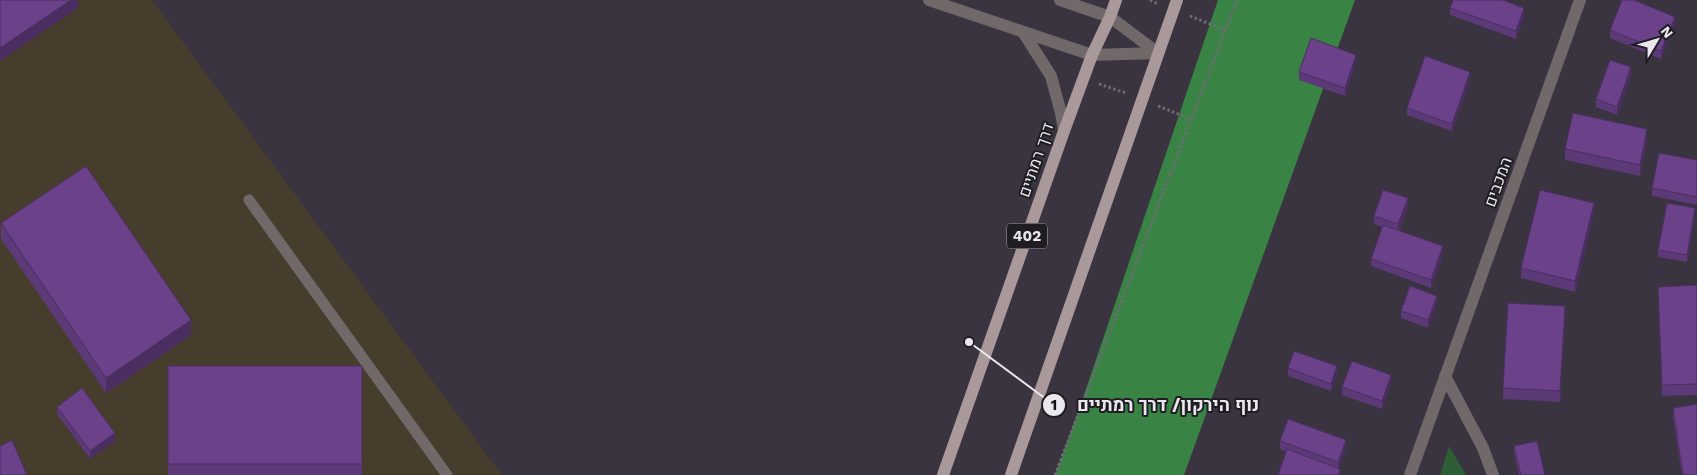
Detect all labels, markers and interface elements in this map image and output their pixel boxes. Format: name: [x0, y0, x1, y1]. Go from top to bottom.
north arrow: [1632, 15, 1682, 65]
text: N: [1658, 23, 1677, 41]
street label: דרך רמתיים: [1014, 120, 1058, 200]
street label: המכבים: [1480, 155, 1516, 209]
road number: 402: [1007, 224, 1047, 248]
callout: נוף הירקון/ דרך רמתיים: [1042, 388, 1269, 421]
text: נוף הירקון/ דרך רמתיים: [1077, 394, 1259, 415]
text: 1: [1051, 396, 1057, 414]

